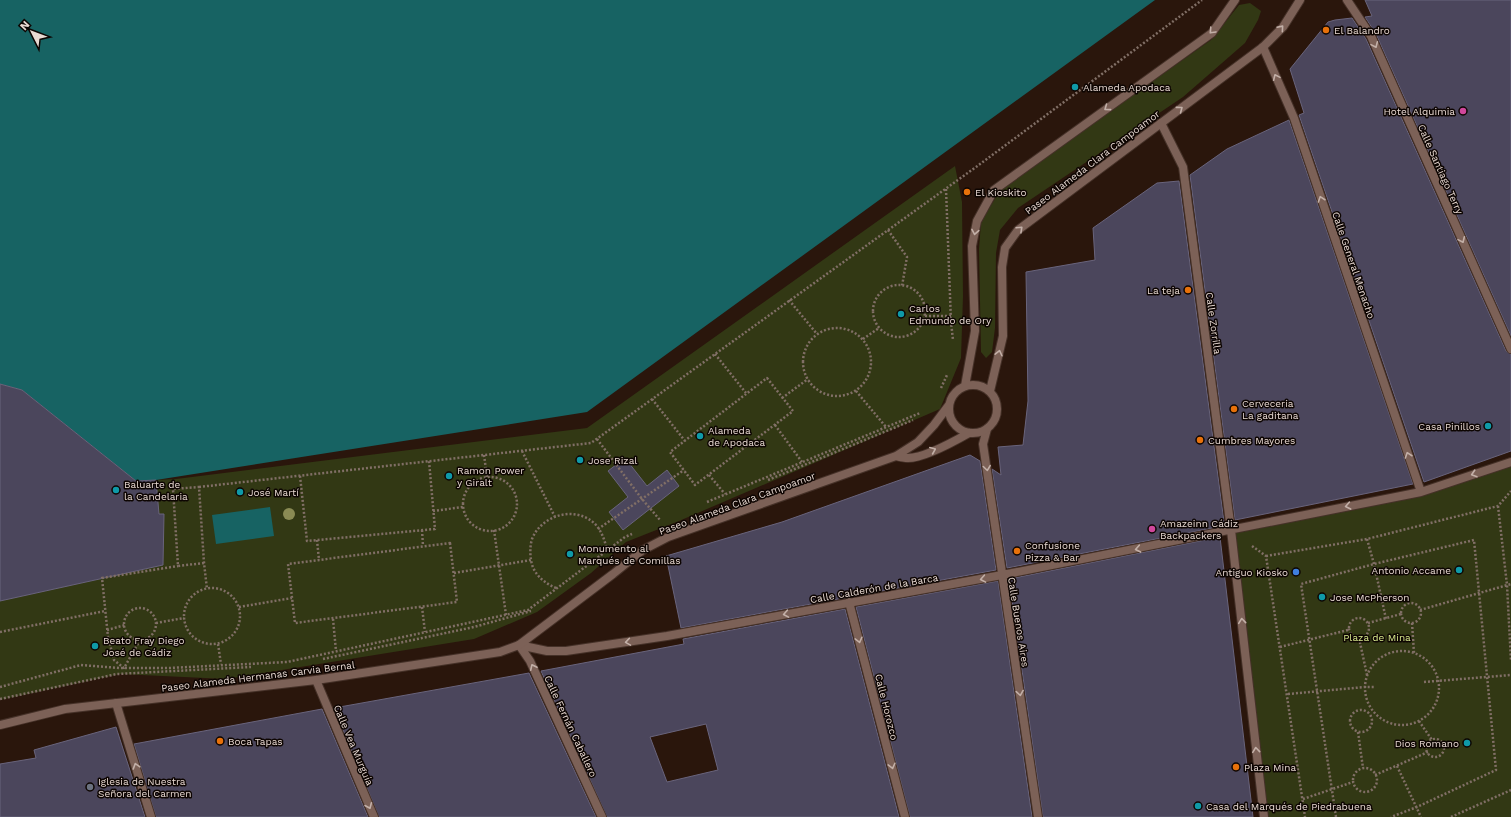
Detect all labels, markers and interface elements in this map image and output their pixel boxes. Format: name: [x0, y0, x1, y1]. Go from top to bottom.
north arrow: [12, 12, 52, 52]
text: N: [17, 18, 32, 33]
marker: El Balandro: [1321, 25, 1331, 35]
place label: El Balandro: [1334, 25, 1390, 36]
one-way arrow: [1277, 26, 1284, 33]
one-way arrow: [1209, 27, 1216, 34]
one-way arrow: [1370, 41, 1378, 48]
one-way arrow: [1273, 74, 1281, 82]
marker: Alameda Apodaca: [1070, 82, 1080, 92]
place label: Alameda Apodaca: [1083, 82, 1171, 93]
one-way arrow: [1105, 103, 1112, 110]
place label: Hotel Alquimia: [1384, 106, 1455, 117]
marker: Hotel Alquimia: [1458, 106, 1468, 116]
one-way arrow: [1175, 107, 1182, 114]
street label: Paseo Alameda Clara Campoamor: [1023, 108, 1162, 217]
street label: Calle Santiago Terry: [1416, 123, 1466, 216]
marker: El Kioskito: [962, 187, 972, 197]
place label: El Kioskito: [975, 187, 1027, 198]
one-way arrow: [1317, 196, 1326, 203]
street label: Calle General Menacho: [1330, 210, 1377, 320]
one-way arrow: [1015, 227, 1023, 234]
one-way arrow: [971, 229, 980, 235]
one-way arrow: [1457, 236, 1465, 244]
place label: La teja: [1147, 285, 1180, 296]
marker: La teja: [1183, 285, 1193, 295]
street label: Calle Zorrilla: [1204, 291, 1223, 355]
place label: Carlos Edmundo de Ory: [909, 303, 992, 326]
marker: Carlos Edmundo de Ory: [896, 309, 906, 319]
one-way arrow: [994, 350, 1002, 356]
place label: Cerveceria La gaditana: [1242, 398, 1299, 421]
marker: Cerveceria La gaditana: [1229, 404, 1239, 414]
place label: Casa Pinillos: [1418, 421, 1480, 432]
marker: Casa Pinillos: [1483, 421, 1493, 431]
place label: Alameda de Apodaca: [708, 425, 765, 448]
marker: Alameda de Apodaca: [695, 431, 705, 441]
marker: Cumbres Mayores: [1195, 435, 1205, 445]
place label: Cumbres Mayores: [1208, 435, 1295, 446]
one-way arrow: [930, 447, 937, 455]
one-way arrow: [1404, 451, 1413, 458]
marker: Jose Rizal: [575, 455, 585, 465]
place label: Jose Rizal: [588, 455, 637, 466]
place label: Ramon Power y Giralt: [457, 465, 524, 488]
one-way arrow: [982, 465, 991, 471]
one-way arrow: [1471, 469, 1478, 478]
street label: Paseo Alameda Clara Campoamor: [658, 470, 817, 537]
marker: Ramon Power y Giralt: [444, 471, 454, 481]
place label: Baluarte de la Candelaria: [124, 479, 188, 502]
marker: Baluarte de la Candelaria: [111, 485, 121, 495]
marker: José Martí: [235, 487, 245, 497]
place label: José Martí: [248, 487, 299, 498]
one-way arrow: [1345, 502, 1351, 510]
place label: Amazeinn Cádiz Backpackers: [1160, 518, 1238, 541]
marker: Amazeinn Cádiz Backpackers: [1147, 524, 1157, 534]
place label: Confusione Pizza & Bar: [1025, 540, 1080, 563]
place label: Monumento al Marqués de Comillas: [578, 543, 681, 566]
one-way arrow: [1135, 544, 1141, 552]
marker: Confusione Pizza & Bar: [1012, 546, 1022, 556]
marker: Monumento al Marqués de Comillas: [565, 549, 575, 559]
place label: Antonio Accame: [1372, 565, 1451, 576]
marker: Antonio Accame: [1454, 565, 1464, 575]
place label: Antiguo Kiosko: [1216, 567, 1288, 578]
marker: Antiguo Kiosko: [1291, 567, 1301, 577]
street label: Calle Calderón de la Barca: [809, 572, 939, 605]
one-way arrow: [980, 574, 986, 582]
street label: Calle Buenos Aires: [1006, 576, 1031, 668]
marker: Jose McPherson: [1317, 592, 1327, 602]
place label: Jose McPherson: [1330, 592, 1409, 603]
one-way arrow: [783, 609, 789, 618]
one-way arrow: [1237, 618, 1246, 624]
park label: Plaza de Mina: [1343, 632, 1411, 643]
place label: Beato Fray Diego José de Cádiz: [103, 635, 185, 658]
one-way arrow: [854, 636, 863, 643]
one-way arrow: [625, 637, 631, 646]
marker: Beato Fray Diego José de Cádiz: [90, 641, 100, 651]
street label: Paseo Alameda Hermanas Carvia Bernal: [161, 659, 355, 694]
one-way arrow: [530, 664, 538, 671]
street label: Calle Horozco: [873, 673, 900, 741]
street label: Calle Fernán Caballero: [542, 674, 599, 779]
one-way arrow: [1015, 690, 1024, 696]
street label: Calle Vea Murguía: [332, 703, 376, 787]
marker: Boca Tapas: [215, 736, 225, 746]
place label: Boca Tapas: [228, 736, 283, 747]
place label: Dios Romano: [1395, 738, 1459, 749]
marker: Dios Romano: [1462, 738, 1472, 748]
one-way arrow: [1252, 747, 1261, 753]
marker: Plaza Mina: [1231, 762, 1241, 772]
place label: Plaza Mina: [1244, 762, 1296, 773]
one-way arrow: [132, 763, 141, 770]
one-way arrow: [887, 763, 895, 769]
place label: Iglesia de Nuestra Señora del Carmen: [98, 776, 191, 799]
marker: Iglesia de Nuestra Señora del Carmen: [85, 782, 95, 792]
marker: Casa del Marqués de Piedrabuena: [1193, 801, 1203, 811]
place label: Casa del Marqués de Piedrabuena: [1206, 801, 1372, 812]
one-way arrow: [365, 802, 373, 809]

